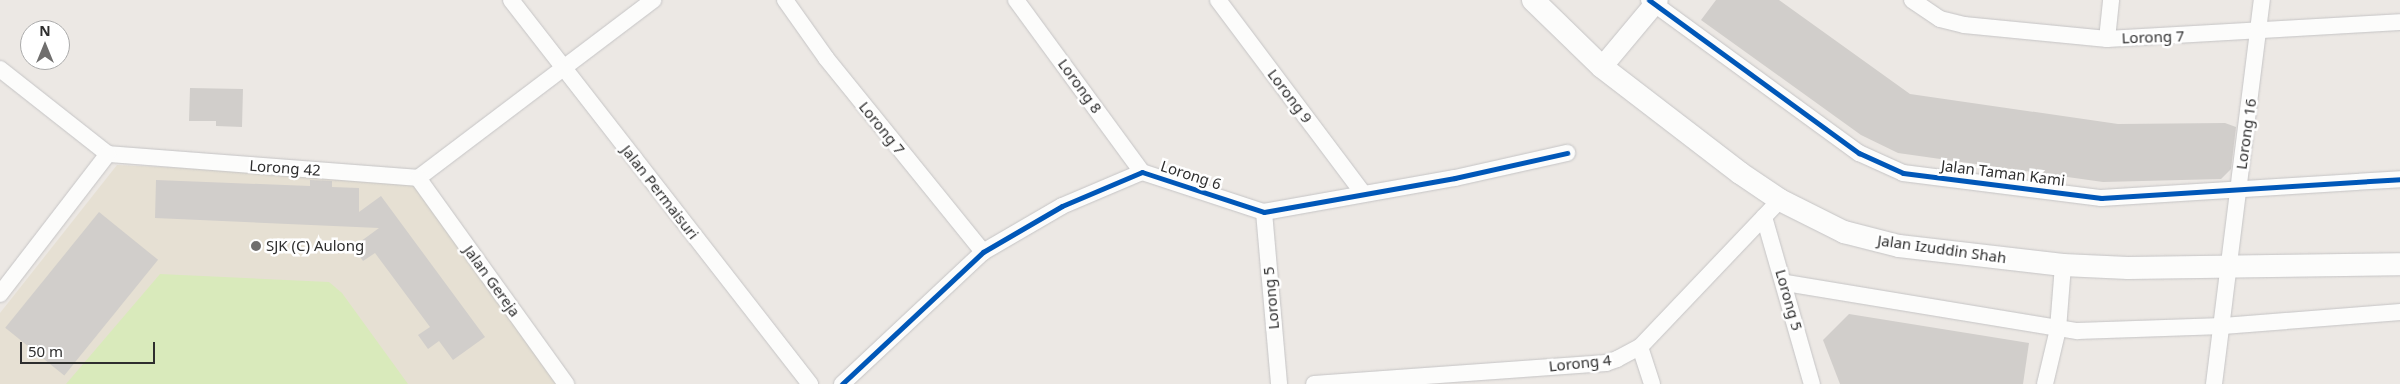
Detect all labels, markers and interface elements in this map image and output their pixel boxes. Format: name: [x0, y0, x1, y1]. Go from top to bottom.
north arrow: [20, 20, 70, 70]
text: N: [39, 21, 51, 40]
street label: Lorong 7: [2121, 27, 2185, 47]
street label: Lorong 8: [1054, 55, 1106, 117]
street label: Lorong 9: [1264, 65, 1316, 127]
street label: Lorong 16: [2232, 97, 2260, 171]
street label: Lorong 7: [855, 98, 909, 158]
street label: Jalan Permaisuri: [618, 141, 702, 243]
street label: Jalan Taman Kami: [1940, 156, 2066, 190]
street label: Lorong 42: [249, 157, 321, 179]
street label: Lorong 6: [1158, 157, 1224, 193]
street label: Jalan Izuddin Shah: [1876, 231, 2008, 267]
place label: SJK (C) Aulong: [266, 237, 364, 255]
marker: SJK (C) Aulong: [250, 240, 262, 252]
street label: Jalan Gereja: [460, 242, 524, 320]
street label: Lorong 5: [1259, 266, 1283, 330]
street label: Lorong 5: [1772, 267, 1806, 333]
scale bar: [22, 332, 158, 364]
text: 50 m: [28, 341, 63, 361]
street label: Lorong 4: [1548, 351, 1612, 375]

